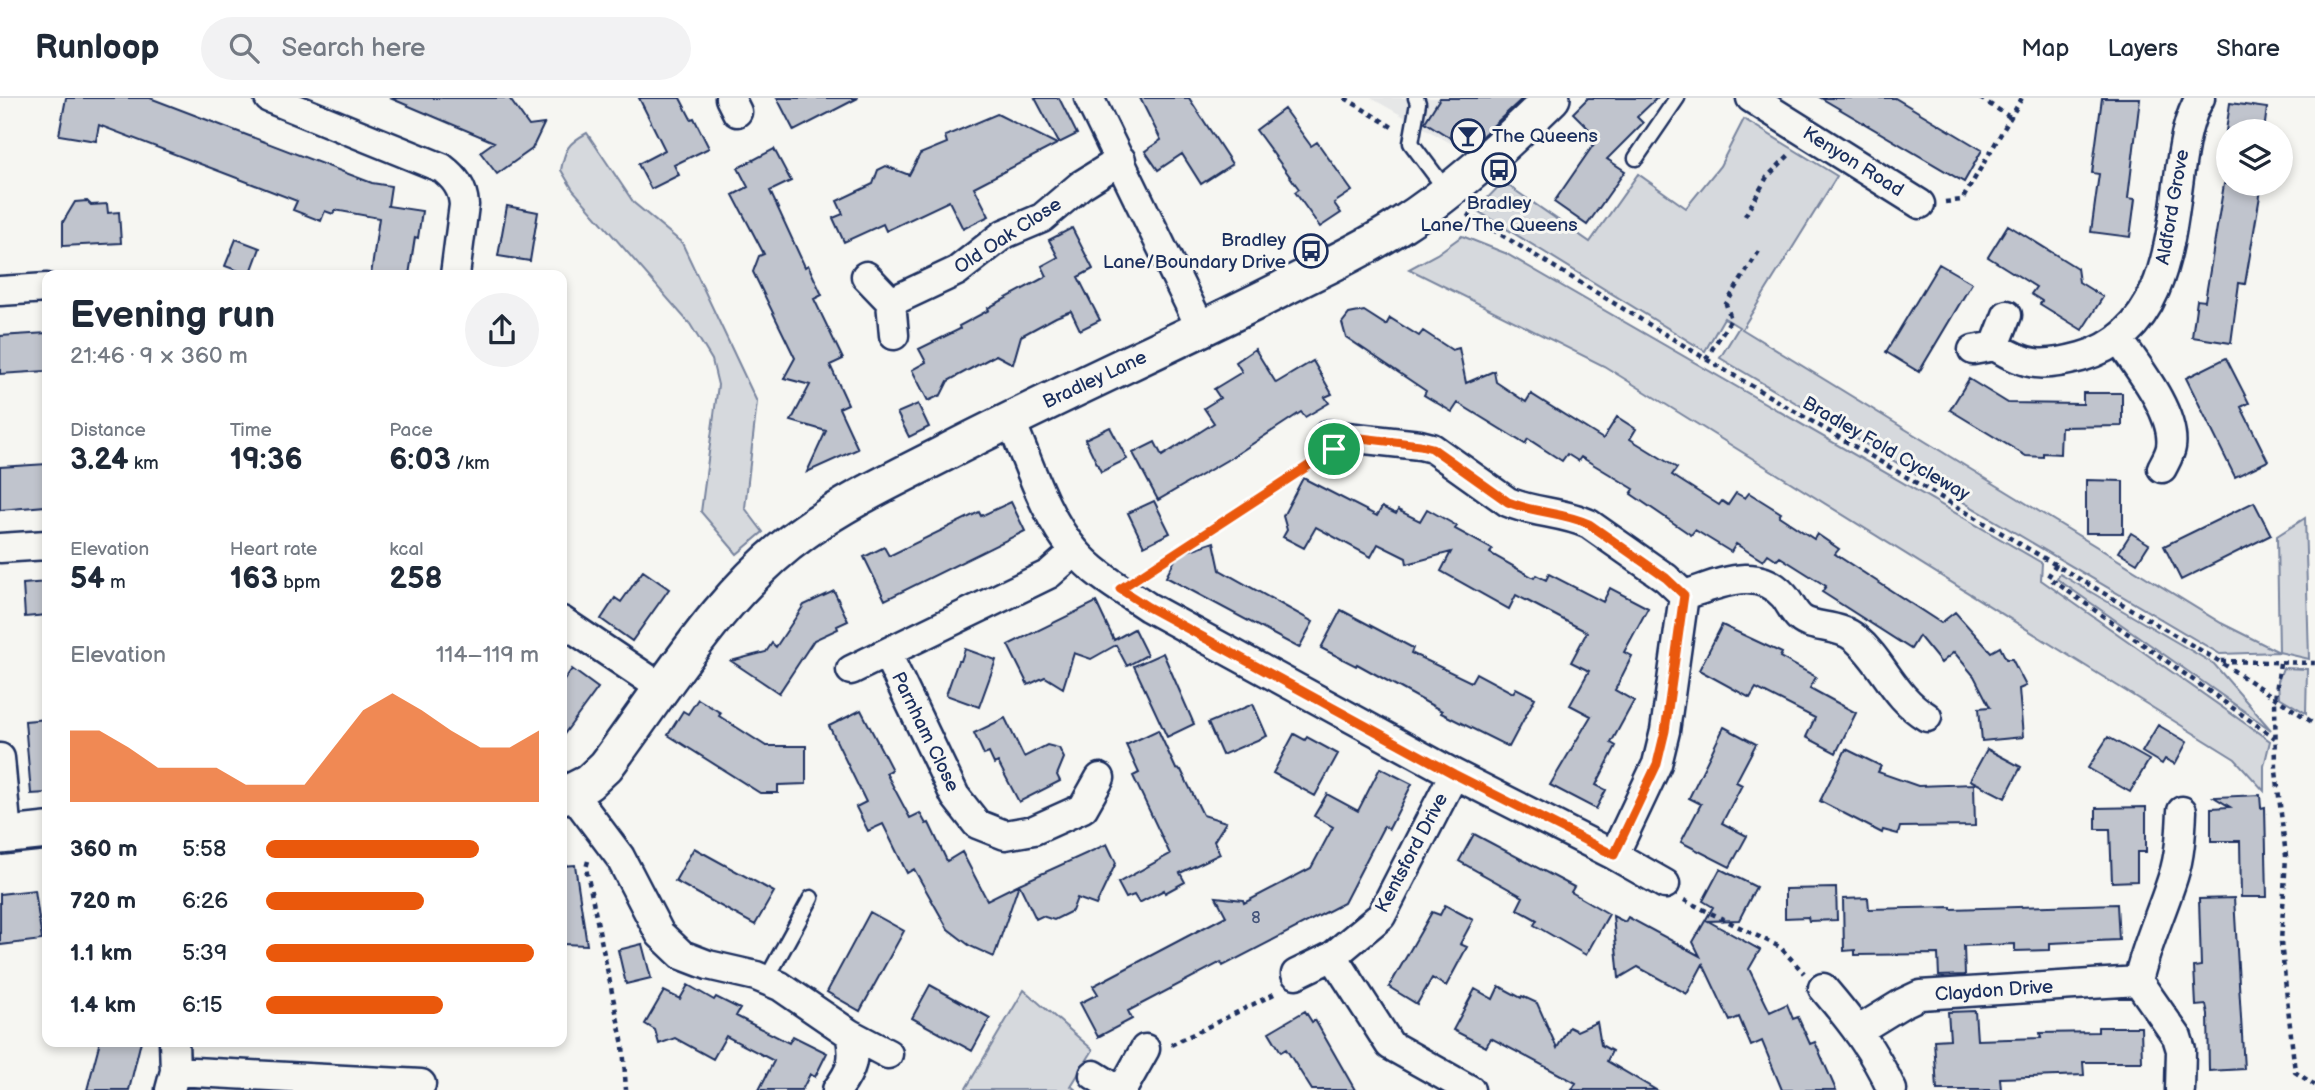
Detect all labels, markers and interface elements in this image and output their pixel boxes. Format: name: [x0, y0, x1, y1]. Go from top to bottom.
search box: [201, 17, 691, 80]
text: Runloop: [35, 28, 159, 68]
icon: search: [225, 29, 263, 67]
text: Search here: [281, 33, 425, 64]
text: Map: [2021, 34, 2069, 63]
text: Layers: [2107, 34, 2178, 63]
text: Share: [2216, 34, 2280, 63]
bar icon: The Queens: [1449, 117, 1487, 155]
map controls: [2216, 119, 2293, 196]
button: layers: [2216, 119, 2293, 196]
street label: Kenyon Road: [1798, 122, 1908, 202]
place label: The Queens: [1492, 125, 1598, 148]
street label: Aldford Grove: [2152, 148, 2194, 266]
bus stop icon: Bradley Lane/The Queens: [1480, 151, 1518, 189]
place label: Bradley Lane/The Queens: [1420, 192, 1578, 237]
street label: Old Oak Close: [950, 193, 1066, 279]
place label: Bradley Lane/Boundary Drive: [1103, 229, 1286, 274]
bus stop icon: Bradley Lane/Boundary Drive: [1292, 232, 1330, 270]
text: Evening run: [70, 293, 275, 338]
button: share: [465, 293, 539, 367]
text: 21:46 · 9 × 360 m: [70, 342, 248, 370]
street label: Bradley Lane: [1039, 346, 1151, 414]
street label: Bradley Fold Cycleway: [1798, 392, 1974, 507]
text: Distance: [70, 419, 146, 442]
text: Time: [230, 419, 272, 442]
text: Pace: [389, 419, 433, 442]
pin: [1304, 419, 1364, 479]
icon: arrive: [1315, 430, 1353, 468]
text: 3.24: [70, 442, 129, 478]
text: 19:36: [230, 442, 303, 478]
text: 6:03: [389, 442, 451, 478]
text: km: [129, 452, 159, 475]
text: /km: [451, 452, 490, 475]
text: Elevation: [70, 538, 149, 561]
text: Heart rate: [230, 538, 317, 561]
text: kcal: [389, 538, 423, 561]
text: 54: [70, 561, 105, 597]
text: 163: [230, 561, 278, 597]
text: 258: [389, 561, 443, 597]
text: m: [105, 571, 126, 594]
text: bpm: [278, 571, 321, 594]
text: Elevation: [70, 641, 166, 669]
text: 114–119 m: [436, 641, 539, 669]
street label: Parnham Close: [886, 668, 964, 796]
street label: Kentsford Drive: [1371, 789, 1453, 917]
text: 360 m: [70, 835, 138, 863]
text: 5:58: [182, 835, 226, 863]
text: 720 m: [70, 887, 136, 915]
text: 6:26: [182, 887, 228, 915]
house number: 8: [1251, 909, 1261, 928]
text: 1.1 km: [70, 939, 132, 967]
text: 5:39: [182, 939, 227, 967]
street label: Claydon Drive: [1934, 975, 2054, 1007]
text: 1.4 km: [70, 991, 136, 1019]
text: 6:15: [182, 991, 223, 1019]

